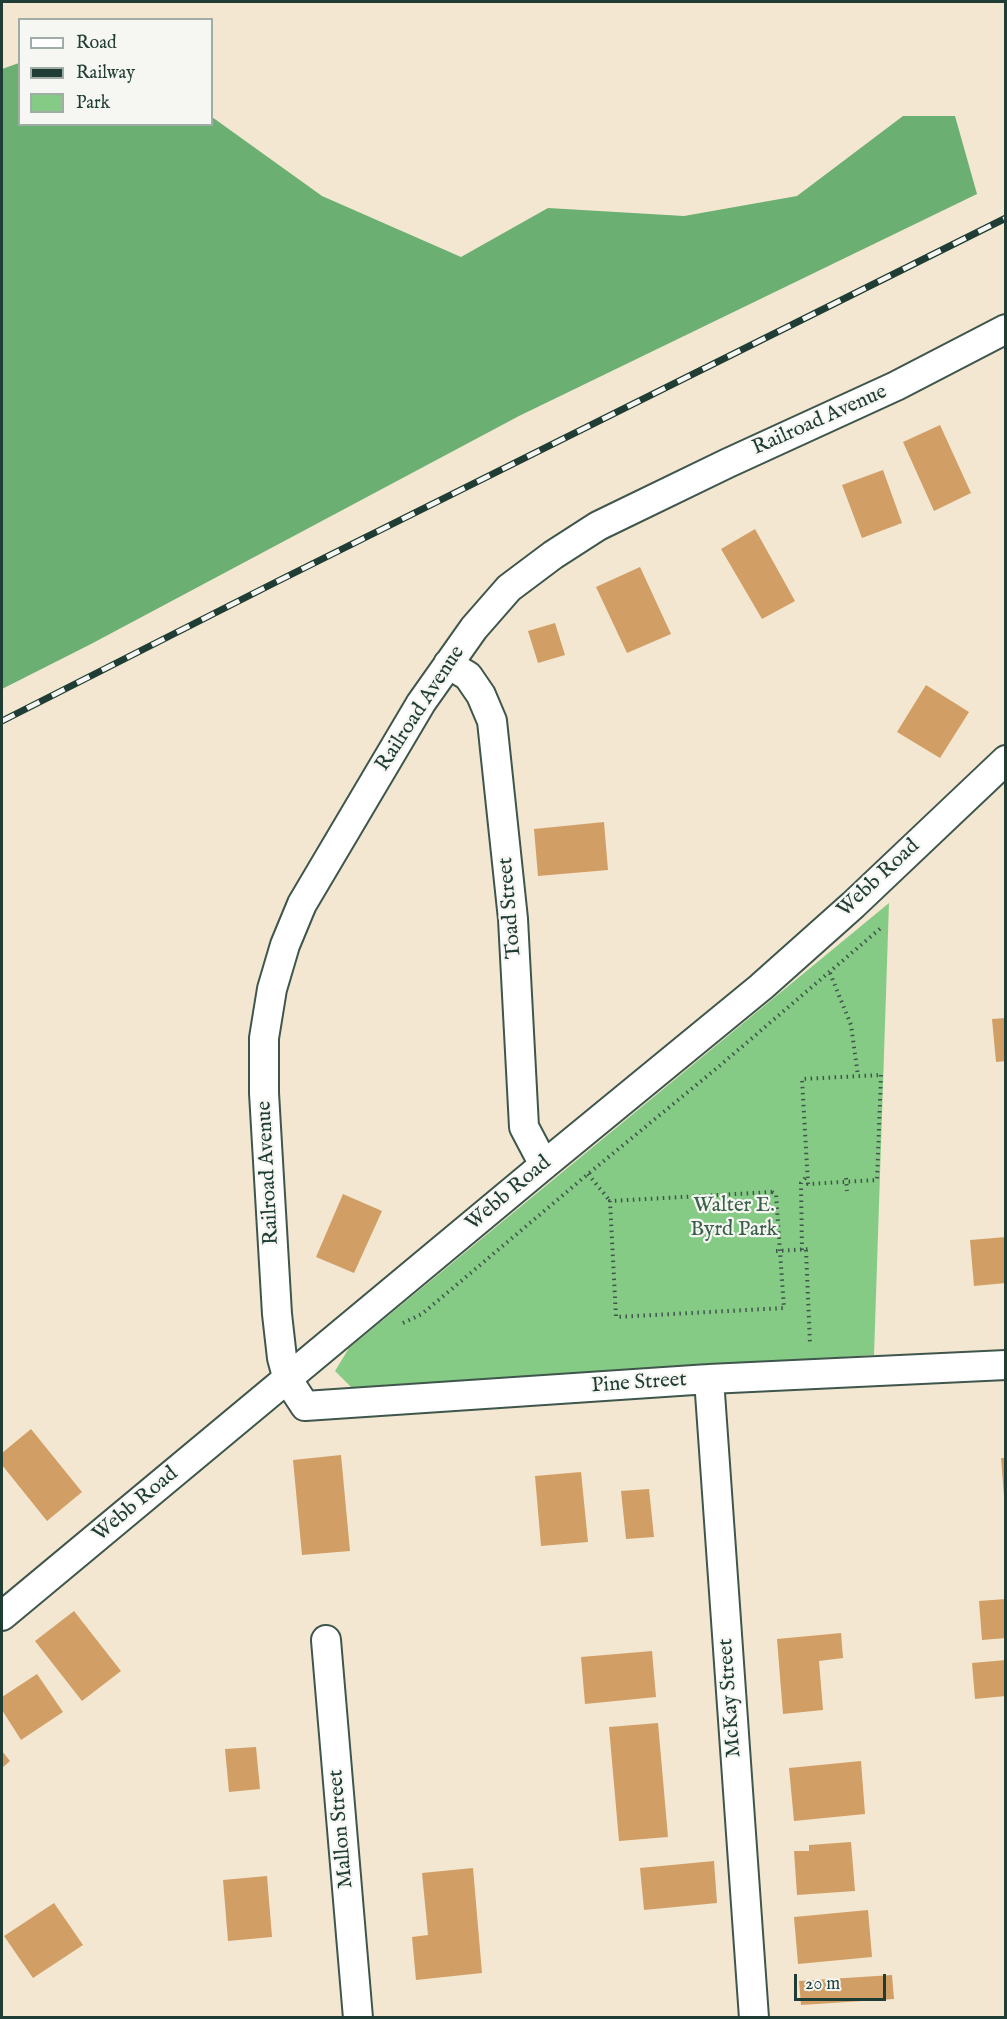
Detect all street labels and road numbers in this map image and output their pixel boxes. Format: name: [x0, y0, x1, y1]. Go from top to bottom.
street label: Railroad Avenue: [749, 380, 891, 462]
street label: Railroad Avenue: [371, 642, 471, 776]
street label: Webb Road: [833, 835, 925, 923]
street label: Toad Street: [494, 856, 528, 960]
street label: Railroad Avenue: [253, 1100, 285, 1246]
street label: Webb Road: [461, 1151, 557, 1237]
street label: Pine Street: [591, 1368, 687, 1400]
street label: Webb Road: [88, 1462, 184, 1548]
street label: McKay Street: [714, 1638, 748, 1758]
street label: Mallon Street: [324, 1768, 360, 1890]

